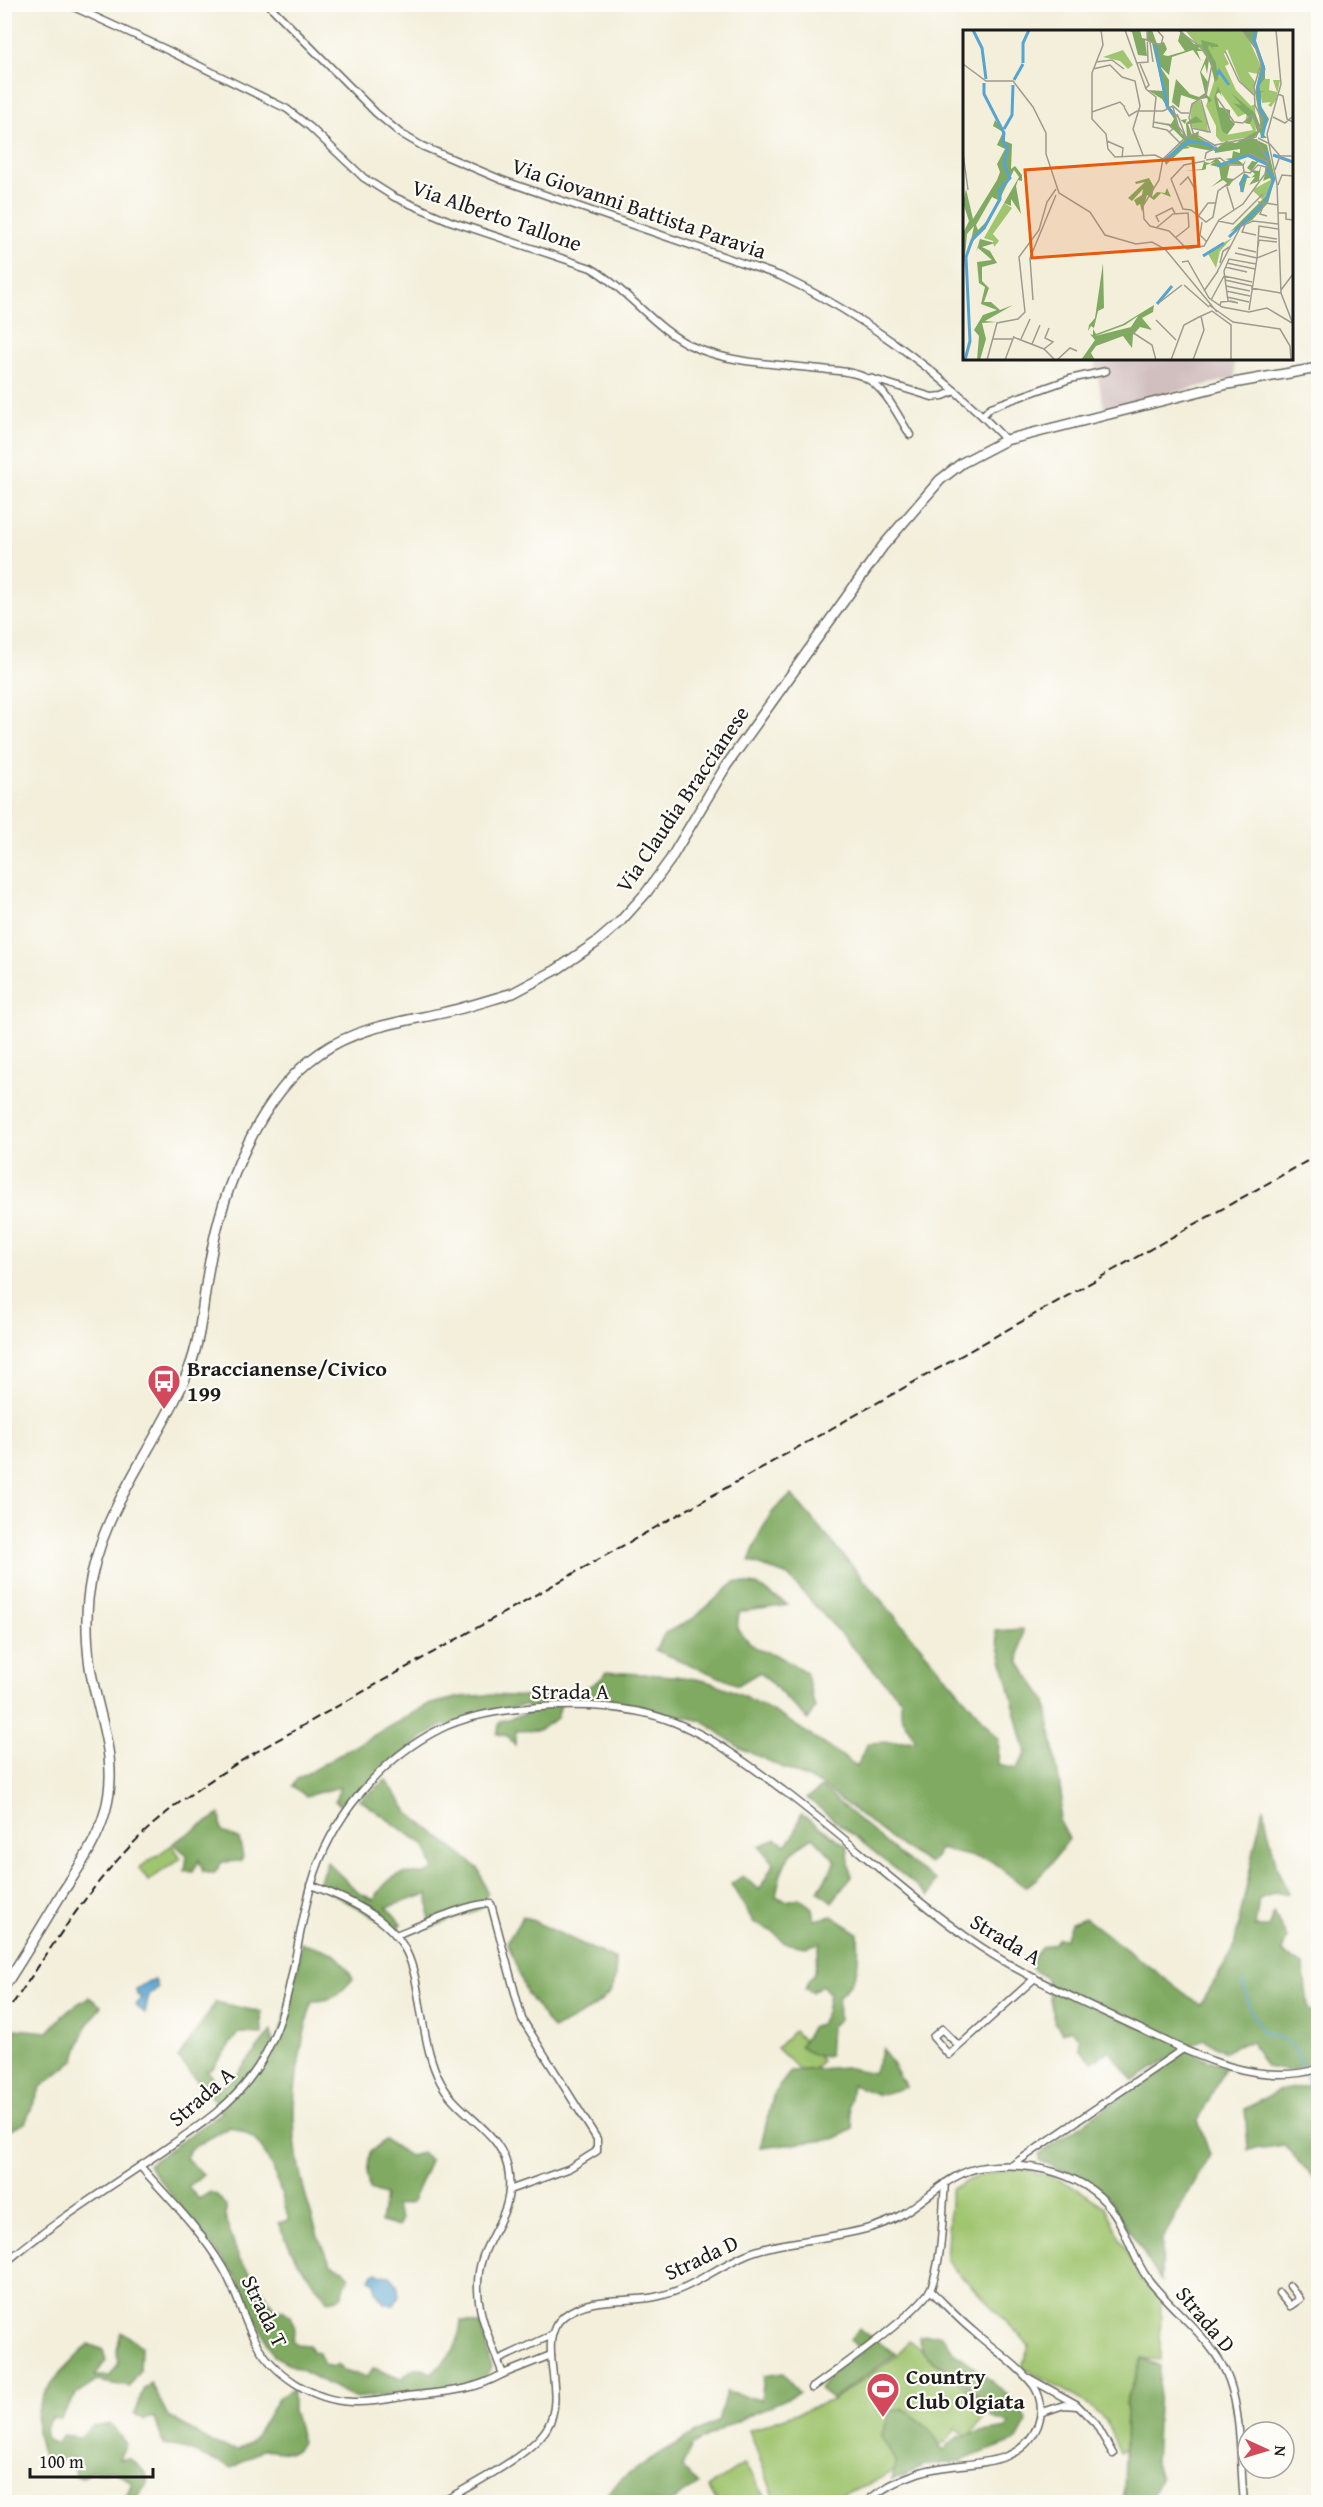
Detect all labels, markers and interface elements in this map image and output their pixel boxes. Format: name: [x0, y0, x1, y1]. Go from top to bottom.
inset map: [963, 30, 1293, 360]
street label: Via Giovanni Battista Paravia: [507, 149, 771, 267]
street label: Via Alberto Tallone: [408, 171, 586, 259]
street label: Via Claudia Braccianese: [608, 699, 756, 899]
place label: Braccianense/Civico 199: [187, 1352, 387, 1409]
bus stop icon: Braccianense/Civico 199: [146, 1363, 182, 1410]
street label: Strada A: [531, 1675, 610, 1707]
street label: Strada A: [964, 1905, 1048, 1973]
street label: Strada A: [161, 2058, 241, 2134]
street label: Strada D: [659, 2226, 743, 2288]
street label: Strada T: [234, 2269, 296, 2353]
street label: Strada D: [1169, 2279, 1243, 2359]
place label: Country Club Olgiata: [906, 2360, 1025, 2417]
sports icon: Country Club Olgiata: [865, 2371, 901, 2418]
north arrow: [1236, 2420, 1296, 2480]
scale bar: [30, 2441, 153, 2479]
text: N: [1269, 2445, 1293, 2458]
text: 100 m: [39, 2448, 84, 2475]

